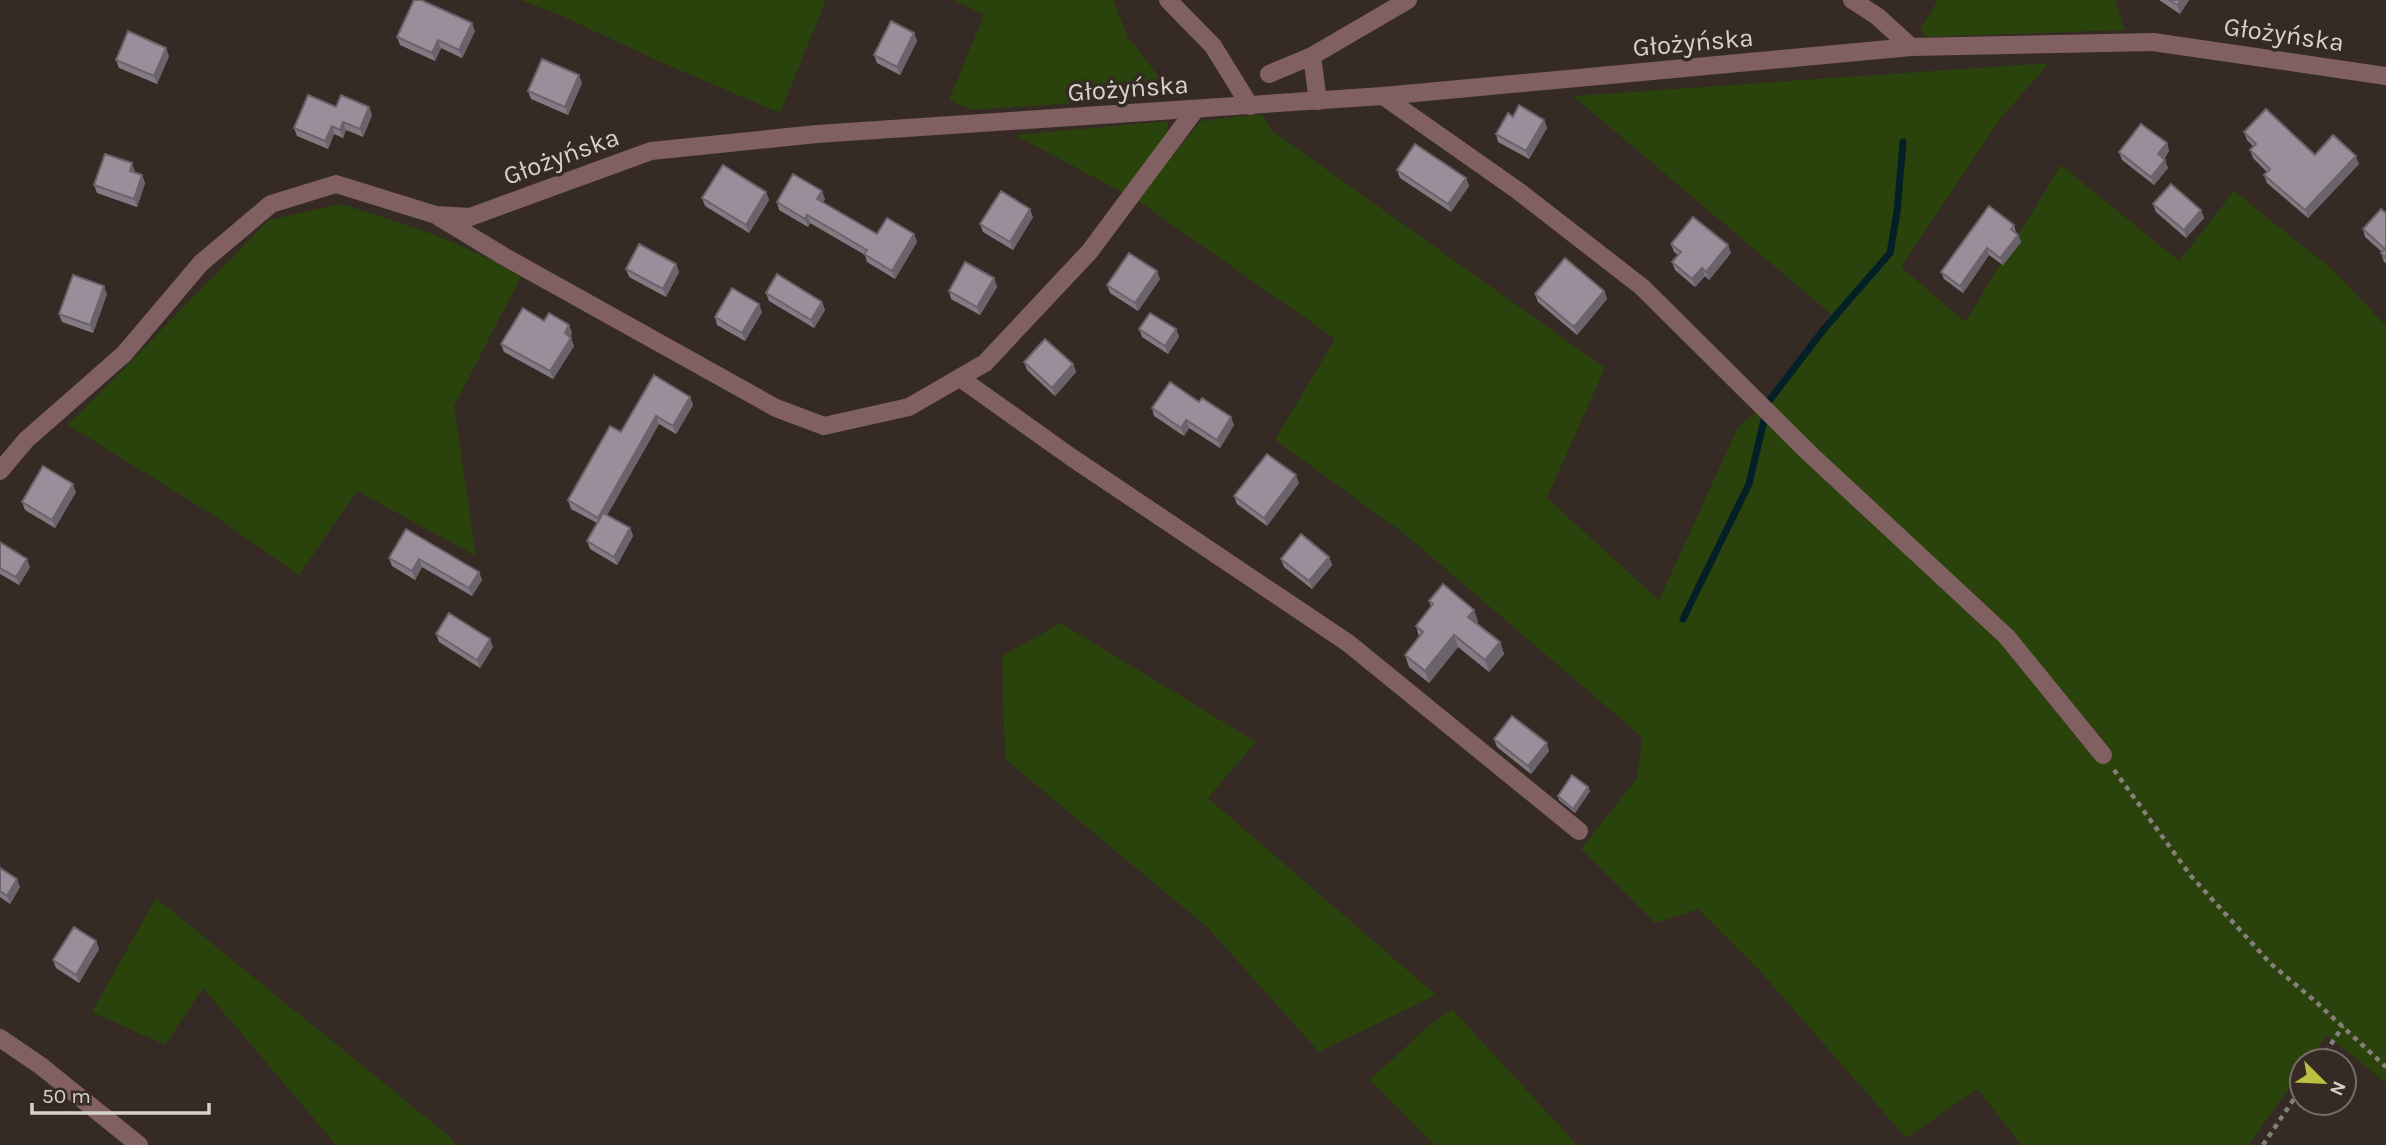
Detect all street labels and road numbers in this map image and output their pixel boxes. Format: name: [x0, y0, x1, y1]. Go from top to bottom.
street label: Głożyńska: [2222, 11, 2346, 58]
street label: Głożyńska: [1631, 22, 1755, 63]
street label: Głożyńska: [1067, 69, 1189, 108]
street label: Głożyńska: [499, 121, 623, 192]

